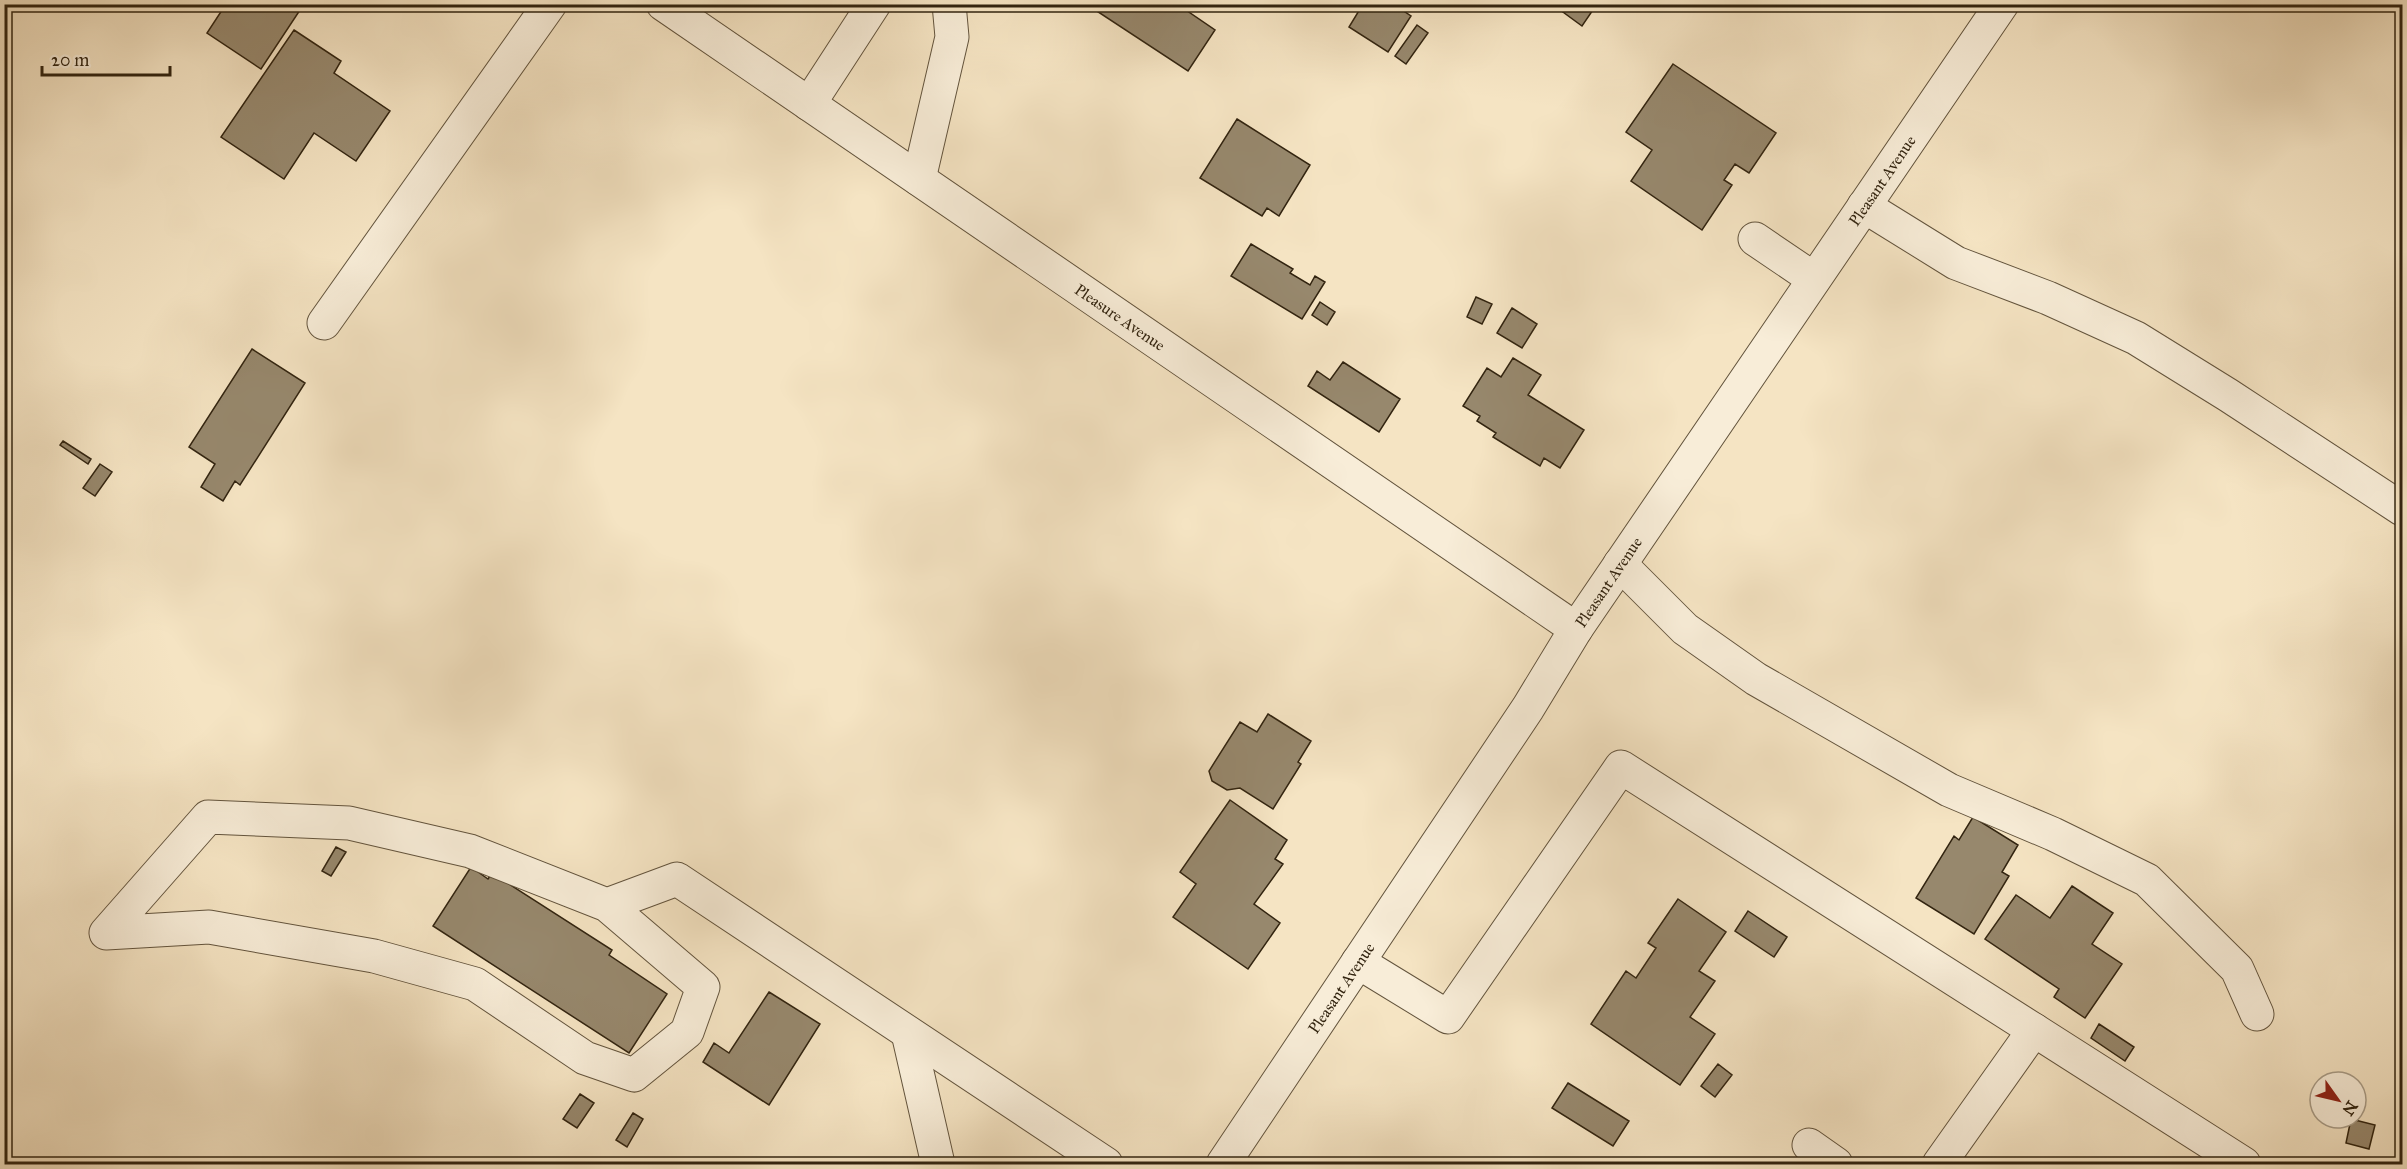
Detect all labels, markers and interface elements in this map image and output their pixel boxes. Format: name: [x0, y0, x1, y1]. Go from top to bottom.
scale bar: [42, 39, 170, 77]
text: 20 m: [51, 49, 89, 71]
street label: Pleasant Avenue: [1844, 131, 1919, 229]
street label: Pleasure Avenue: [1071, 279, 1169, 355]
street label: Pleasant Avenue: [1571, 533, 1646, 631]
street label: Pleasant Avenue: [1304, 938, 1378, 1037]
north arrow: [2308, 1070, 2368, 1130]
text: N: [2338, 1097, 2362, 1119]

